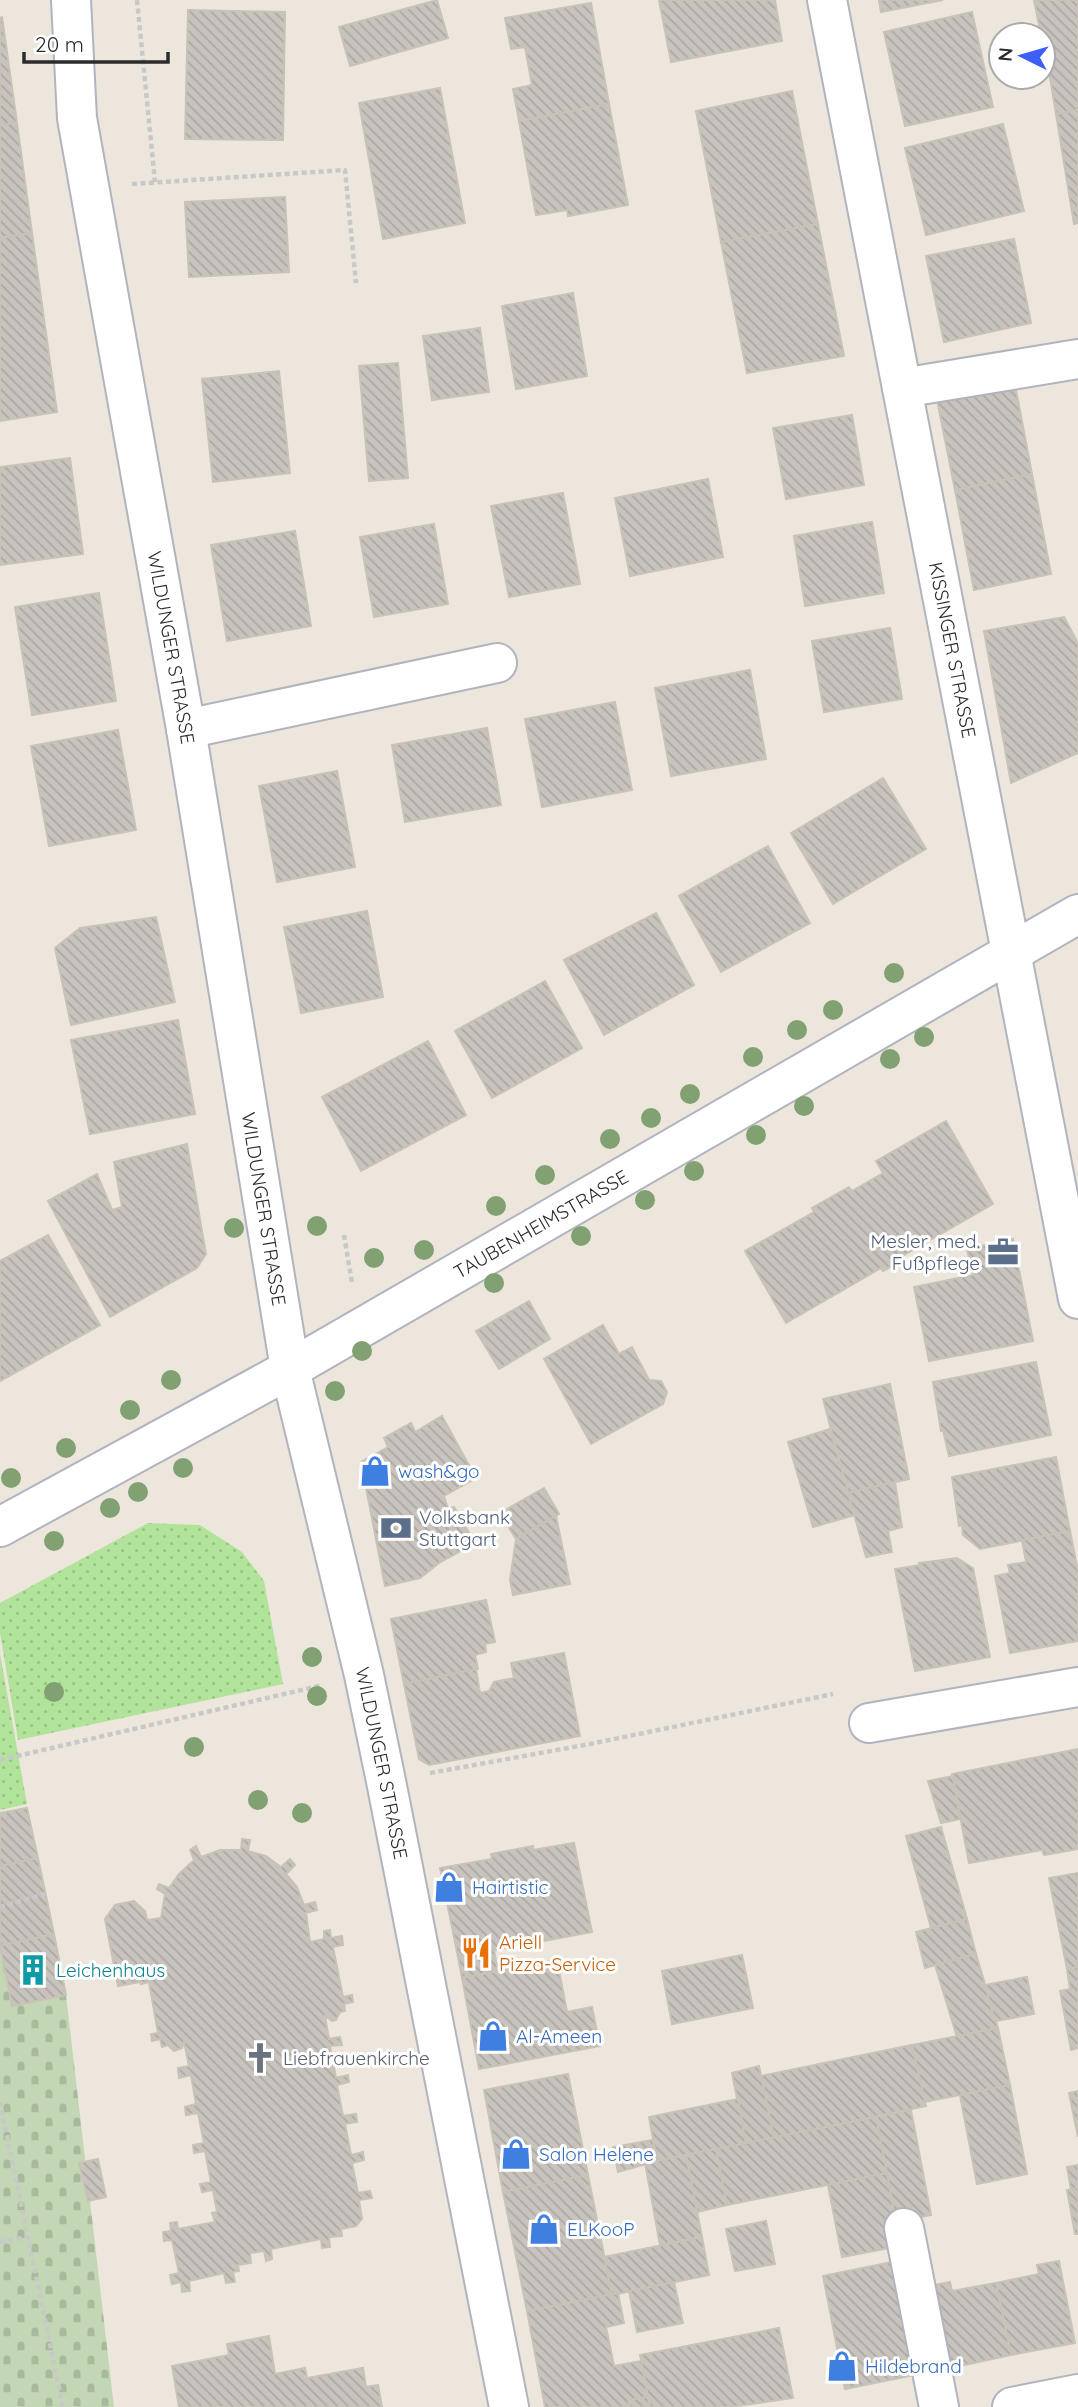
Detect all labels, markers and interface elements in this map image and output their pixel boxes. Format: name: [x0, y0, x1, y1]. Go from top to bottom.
scale bar: [24, 21, 168, 65]
north arrow: [987, 21, 1057, 91]
text: 20 m: [35, 31, 84, 57]
text: N: [993, 47, 1018, 63]
street label: WILDUNGER STRASSE: [142, 549, 200, 746]
street label: KISSINGER STRASSE: [924, 560, 981, 740]
street label: WILDUNGER STRASSE: [236, 1110, 292, 1307]
street label: TAUBENHEIMSTRASSE: [449, 1164, 632, 1284]
place label: Mesler, med. Fußpflege: [871, 1229, 980, 1275]
office icon: Mesler, med. Fußpflege: [986, 1235, 1020, 1269]
shop icon: wash&go: [358, 1454, 392, 1488]
place label: wash&go: [398, 1459, 479, 1483]
place label: Volksbank Stuttgart: [419, 1505, 510, 1551]
bank icon: Volksbank Stuttgart: [379, 1511, 413, 1545]
street label: WILDUNGER STRASSE: [351, 1665, 413, 1861]
shop icon: Hairtistic: [432, 1870, 466, 1904]
place label: Hairtistic: [472, 1875, 549, 1899]
place label: Ariell Pizza-Service: [499, 1930, 616, 1976]
restaurant icon: Ariell Pizza-Service: [459, 1936, 493, 1970]
building icon: Leichenhaus: [16, 1953, 50, 1987]
place label: Leichenhaus: [56, 1958, 165, 1982]
shop icon: Al-Ameen: [476, 2019, 510, 2053]
place label: Al-Ameen: [516, 2024, 602, 2048]
church icon: Liebfrauenkirche: [243, 2041, 277, 2075]
place label: Liebfrauenkirche: [283, 2046, 430, 2070]
shop icon: Salon Helene: [499, 2137, 533, 2171]
place label: Salon Helene: [539, 2142, 654, 2166]
shop icon: ELKooP: [527, 2212, 561, 2246]
place label: ELKooP: [567, 2217, 635, 2241]
shop icon: Hildebrand: [825, 2349, 859, 2383]
place label: Hildebrand: [865, 2354, 962, 2378]

